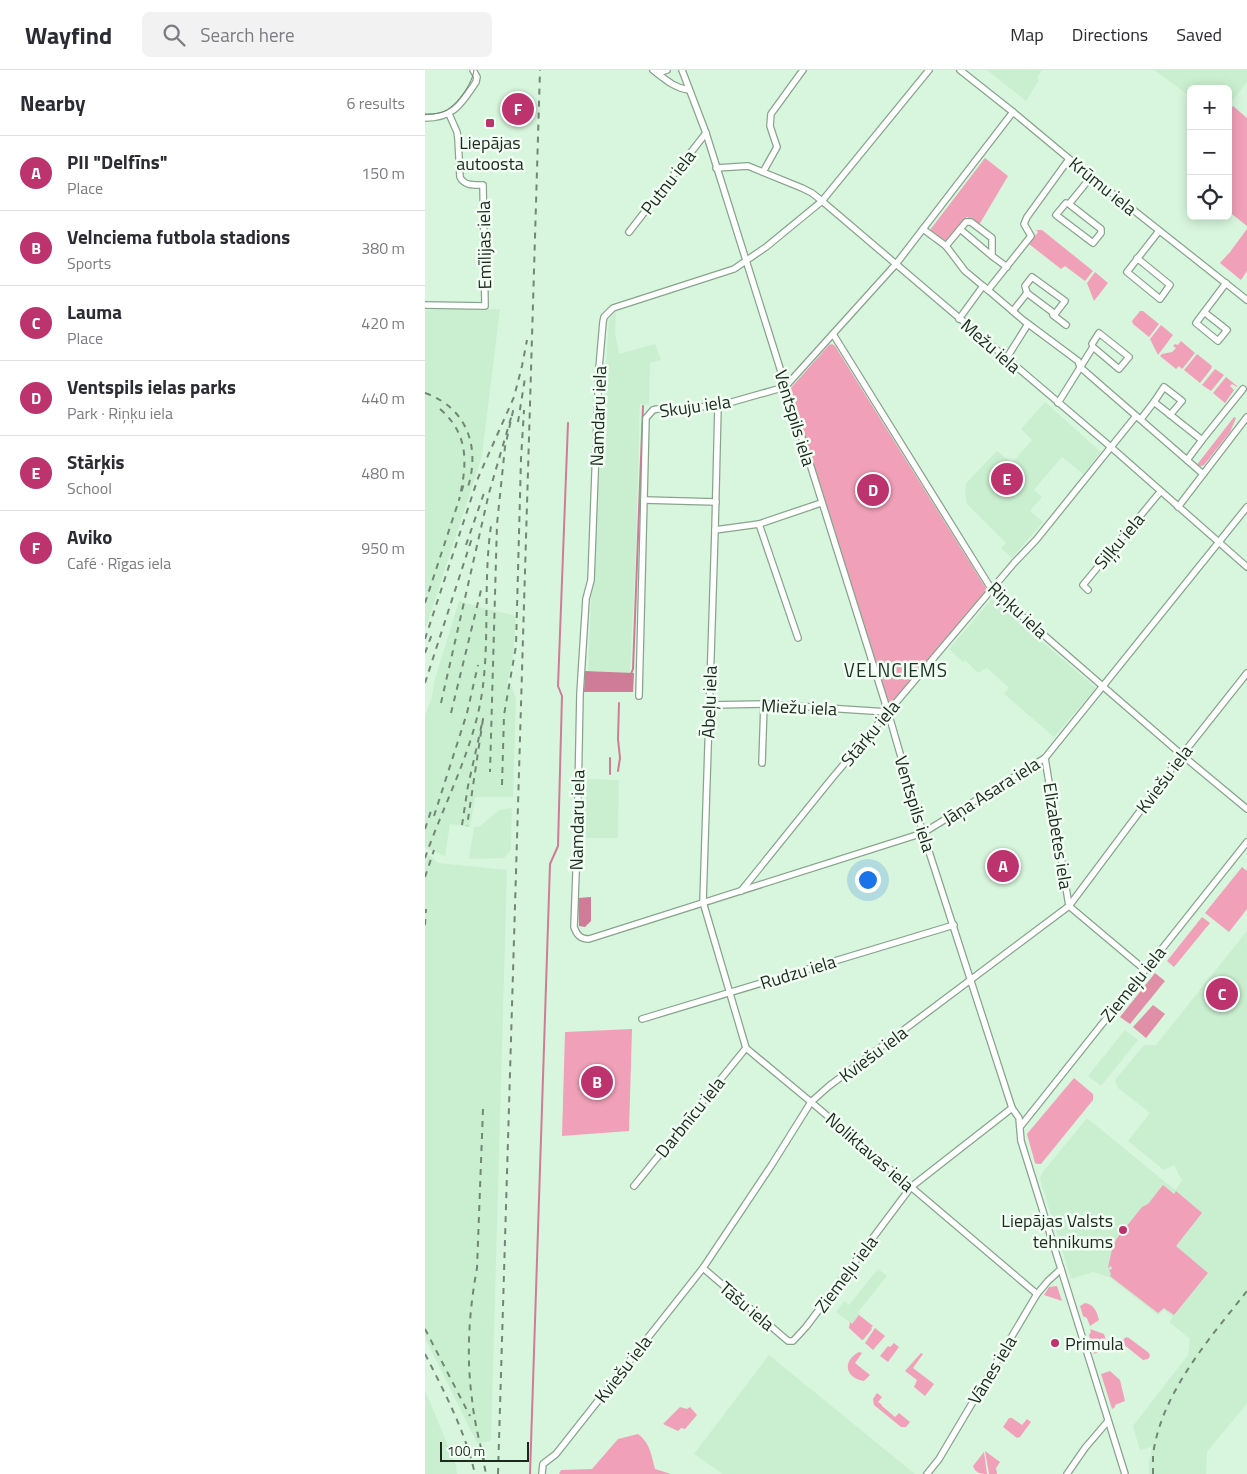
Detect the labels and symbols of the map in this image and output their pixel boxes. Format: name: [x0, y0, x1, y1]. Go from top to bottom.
pin: F: [502, 90, 534, 128]
marker: Liepājas autoosta: [484, 117, 496, 129]
place label: Liepājas autoosta: [456, 129, 524, 177]
street label: Putnu iela: [634, 144, 702, 220]
street label: Krūmu iela: [1063, 150, 1143, 222]
street label: Emīlijas iela: [470, 200, 498, 290]
street label: Mežu iela: [955, 312, 1027, 380]
street label: Namdaru iela: [583, 365, 613, 467]
street label: Ventspils iela: [768, 367, 822, 469]
street label: Skuju iela: [658, 388, 732, 424]
pin: E: [991, 460, 1023, 498]
pin: D: [857, 471, 889, 509]
street label: Siļķu iela: [1087, 507, 1151, 575]
street label: Riņķu iela: [982, 575, 1054, 645]
district label: VELNCIEMS: [844, 655, 948, 684]
street label: Ābeļu iela: [694, 665, 724, 739]
street label: Miežu iela: [760, 692, 838, 722]
street label: Stārķu iela: [834, 694, 906, 772]
street label: Kviešu iela: [1129, 739, 1199, 819]
street label: Jāņa Asara iela: [937, 750, 1045, 832]
street label: Ventspils iela: [888, 753, 942, 855]
street label: Namdaru iela: [563, 769, 591, 871]
street label: Elizabetes iela: [1036, 781, 1080, 891]
pin: A: [987, 847, 1019, 885]
your location: [855, 867, 881, 893]
street label: Ziemeļu iela: [1094, 940, 1172, 1028]
street label: Rudzu iela: [757, 948, 839, 996]
pin: C: [1206, 975, 1238, 1013]
street label: Kviešu iela: [833, 1019, 913, 1089]
pin: B: [581, 1063, 613, 1101]
street label: Darbnīcu iela: [649, 1071, 731, 1163]
street label: Noliktavas iela: [820, 1106, 920, 1198]
place label: Liepājas Valsts tehnikums: [1001, 1207, 1113, 1255]
marker: Liepājas Valsts tehnikums: [1117, 1224, 1129, 1236]
street label: Ziemeļu iela: [808, 1230, 884, 1318]
street label: Tāšu iela: [713, 1275, 781, 1337]
street label: Kviešu iela: [588, 1329, 658, 1409]
street label: Vānes iela: [961, 1330, 1023, 1410]
place label: Primula: [1065, 1330, 1124, 1357]
marker: Primula: [1049, 1337, 1061, 1349]
scale bar: [440, 1439, 529, 1462]

